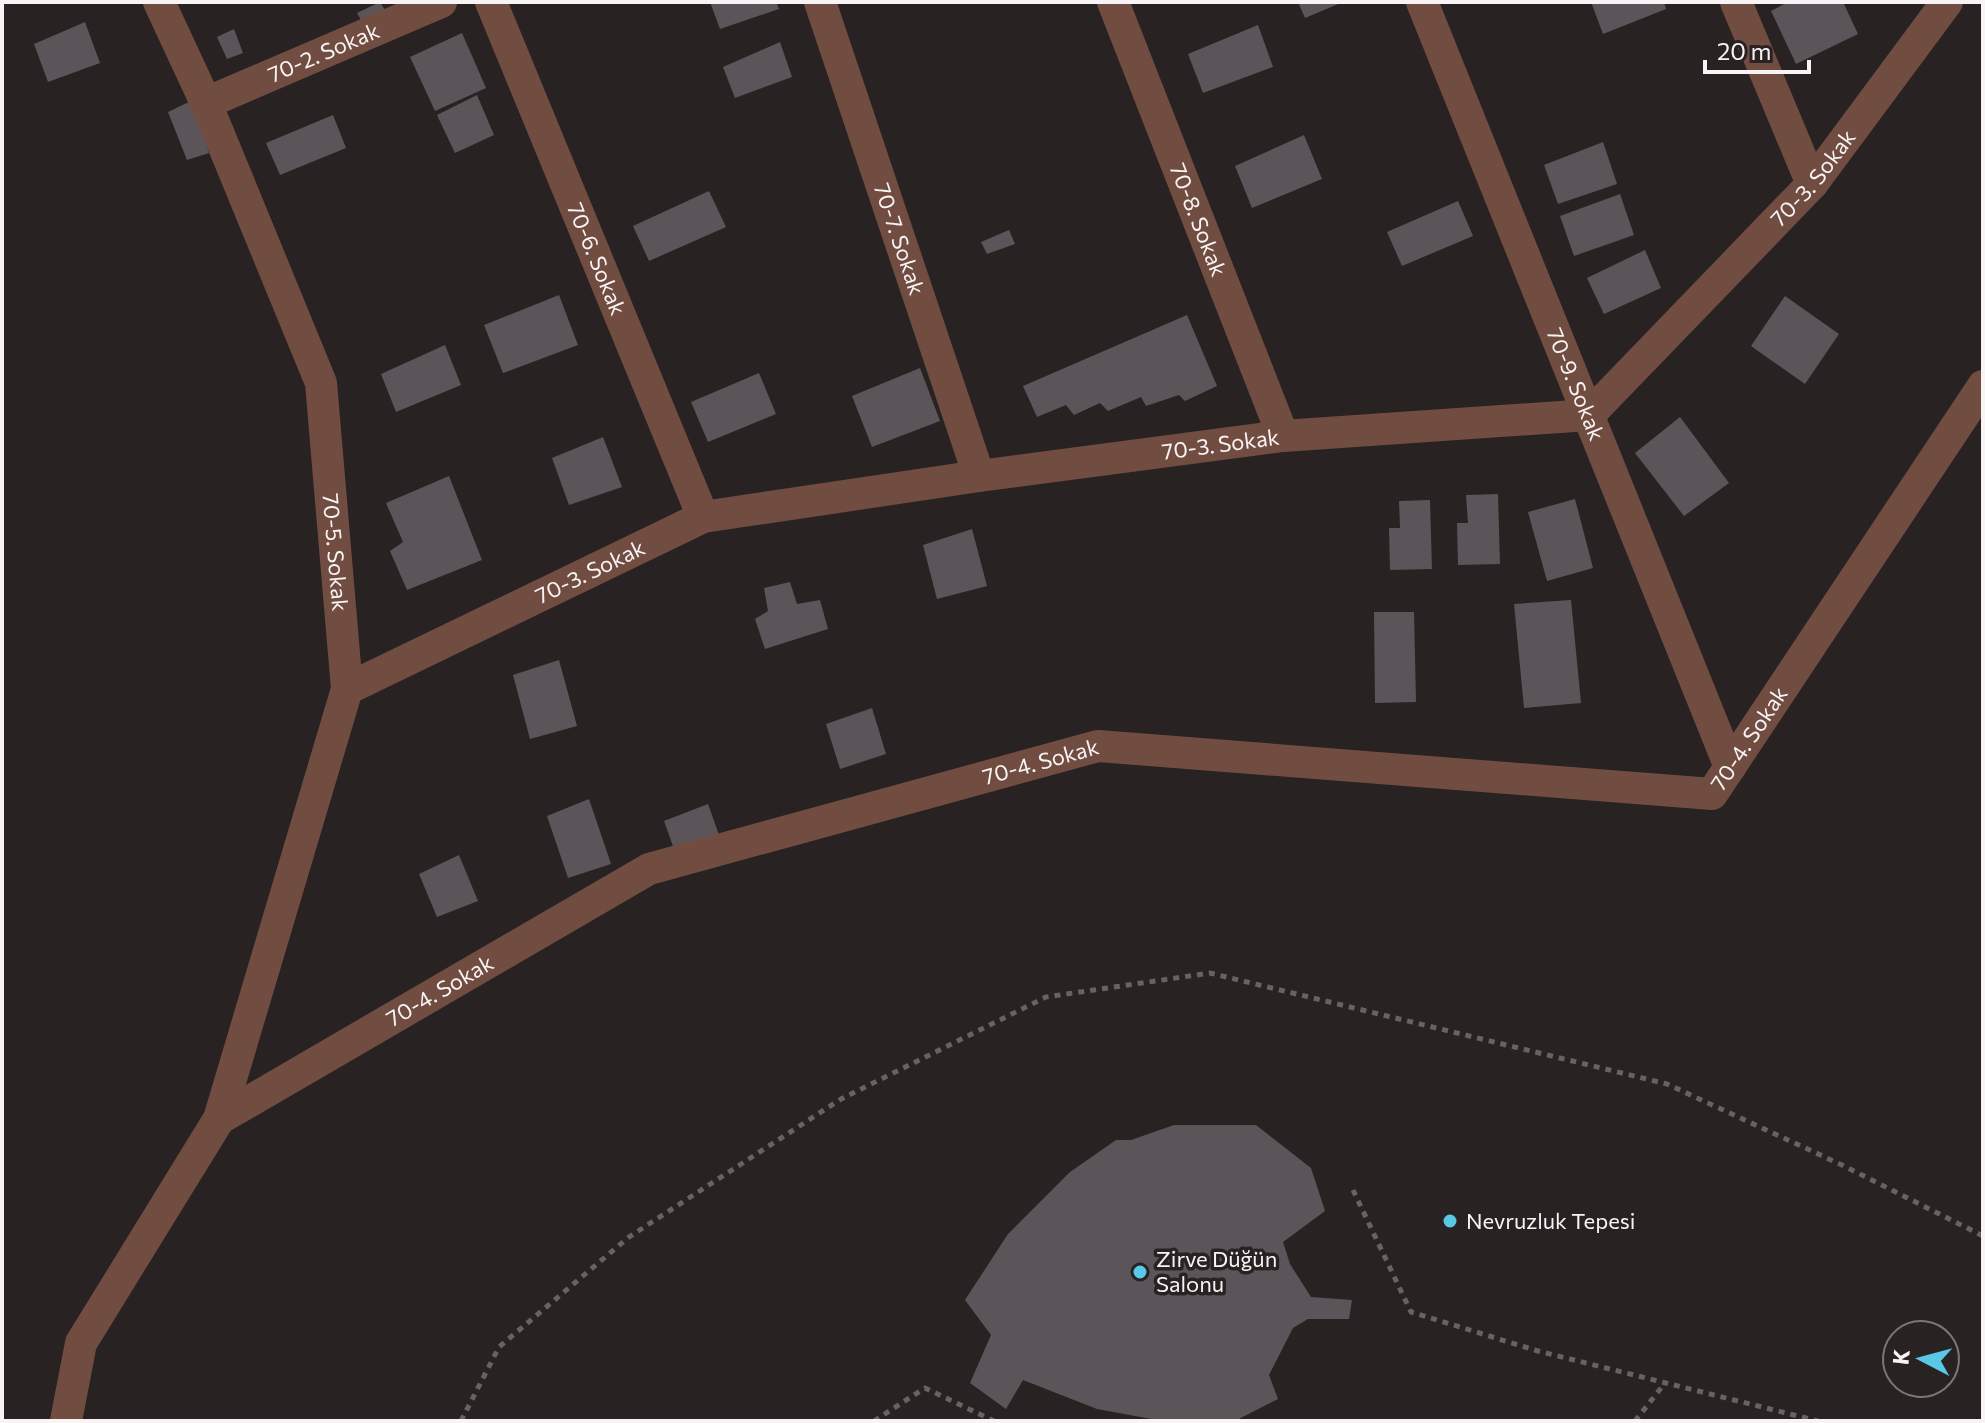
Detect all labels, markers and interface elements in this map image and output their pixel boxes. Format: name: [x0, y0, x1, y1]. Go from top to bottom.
street label: 70-2. Sokak: [264, 16, 383, 88]
scale bar: [1705, 24, 1809, 74]
text: 20 m: [1717, 36, 1771, 65]
street label: 70-3. Sokak: [1764, 124, 1861, 232]
street label: 70-8. Sokak: [1165, 159, 1233, 280]
street label: 70-7. Sokak: [869, 179, 931, 298]
street label: 70-6. Sokak: [562, 199, 632, 319]
street label: 70-9. Sokak: [1542, 324, 1611, 444]
street label: 70-3. Sokak: [1160, 423, 1281, 465]
street label: 70-5. Sokak: [317, 492, 354, 612]
street label: 70-3. Sokak: [531, 533, 649, 609]
street label: 70-4. Sokak: [1704, 681, 1793, 795]
street label: 70-4. Sokak: [979, 732, 1102, 790]
street label: 70-4. Sokak: [381, 949, 498, 1032]
place label: Nevruzluk Tepesi: [1466, 1207, 1636, 1234]
marker: Nevruzluk Tepesi: [1441, 1212, 1459, 1230]
place label: Zirve Düğün Salonu: [1156, 1245, 1277, 1297]
marker: Zirve Düğün Salonu: [1131, 1263, 1149, 1281]
north arrow: [1881, 1319, 1961, 1399]
text: K: [1886, 1348, 1915, 1366]

